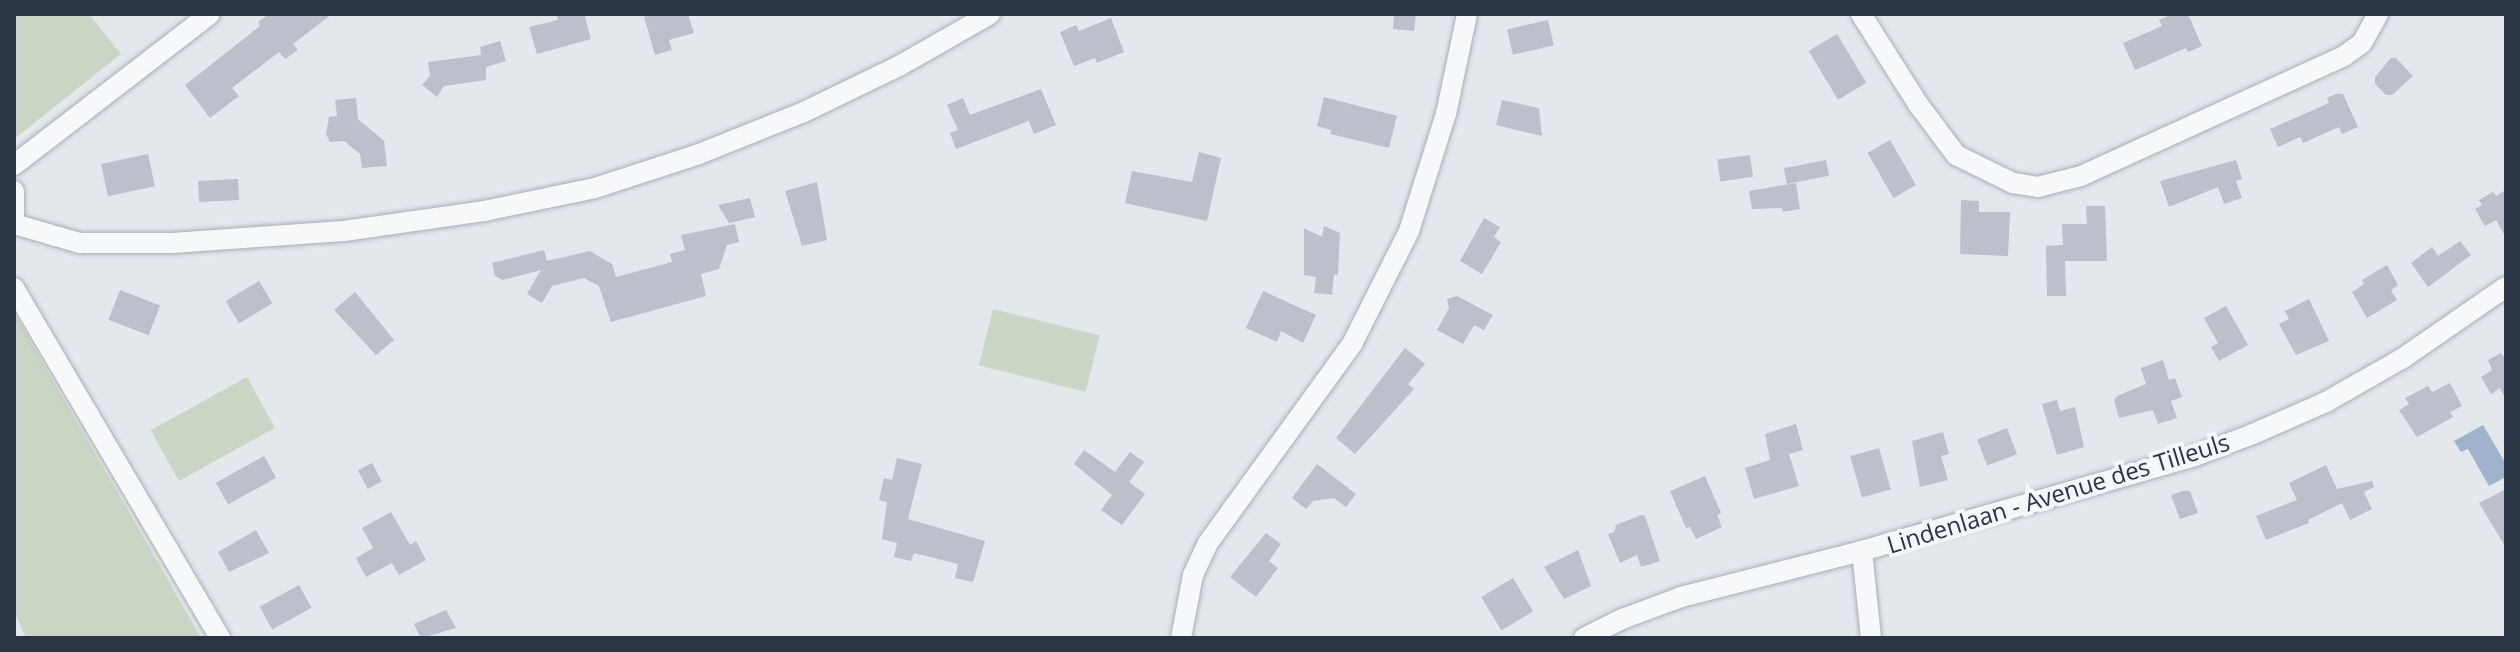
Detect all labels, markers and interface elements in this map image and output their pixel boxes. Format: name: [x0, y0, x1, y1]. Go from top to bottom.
street label: Lindenlaan - Avenue des Tilleuls: [1883, 427, 2233, 559]

